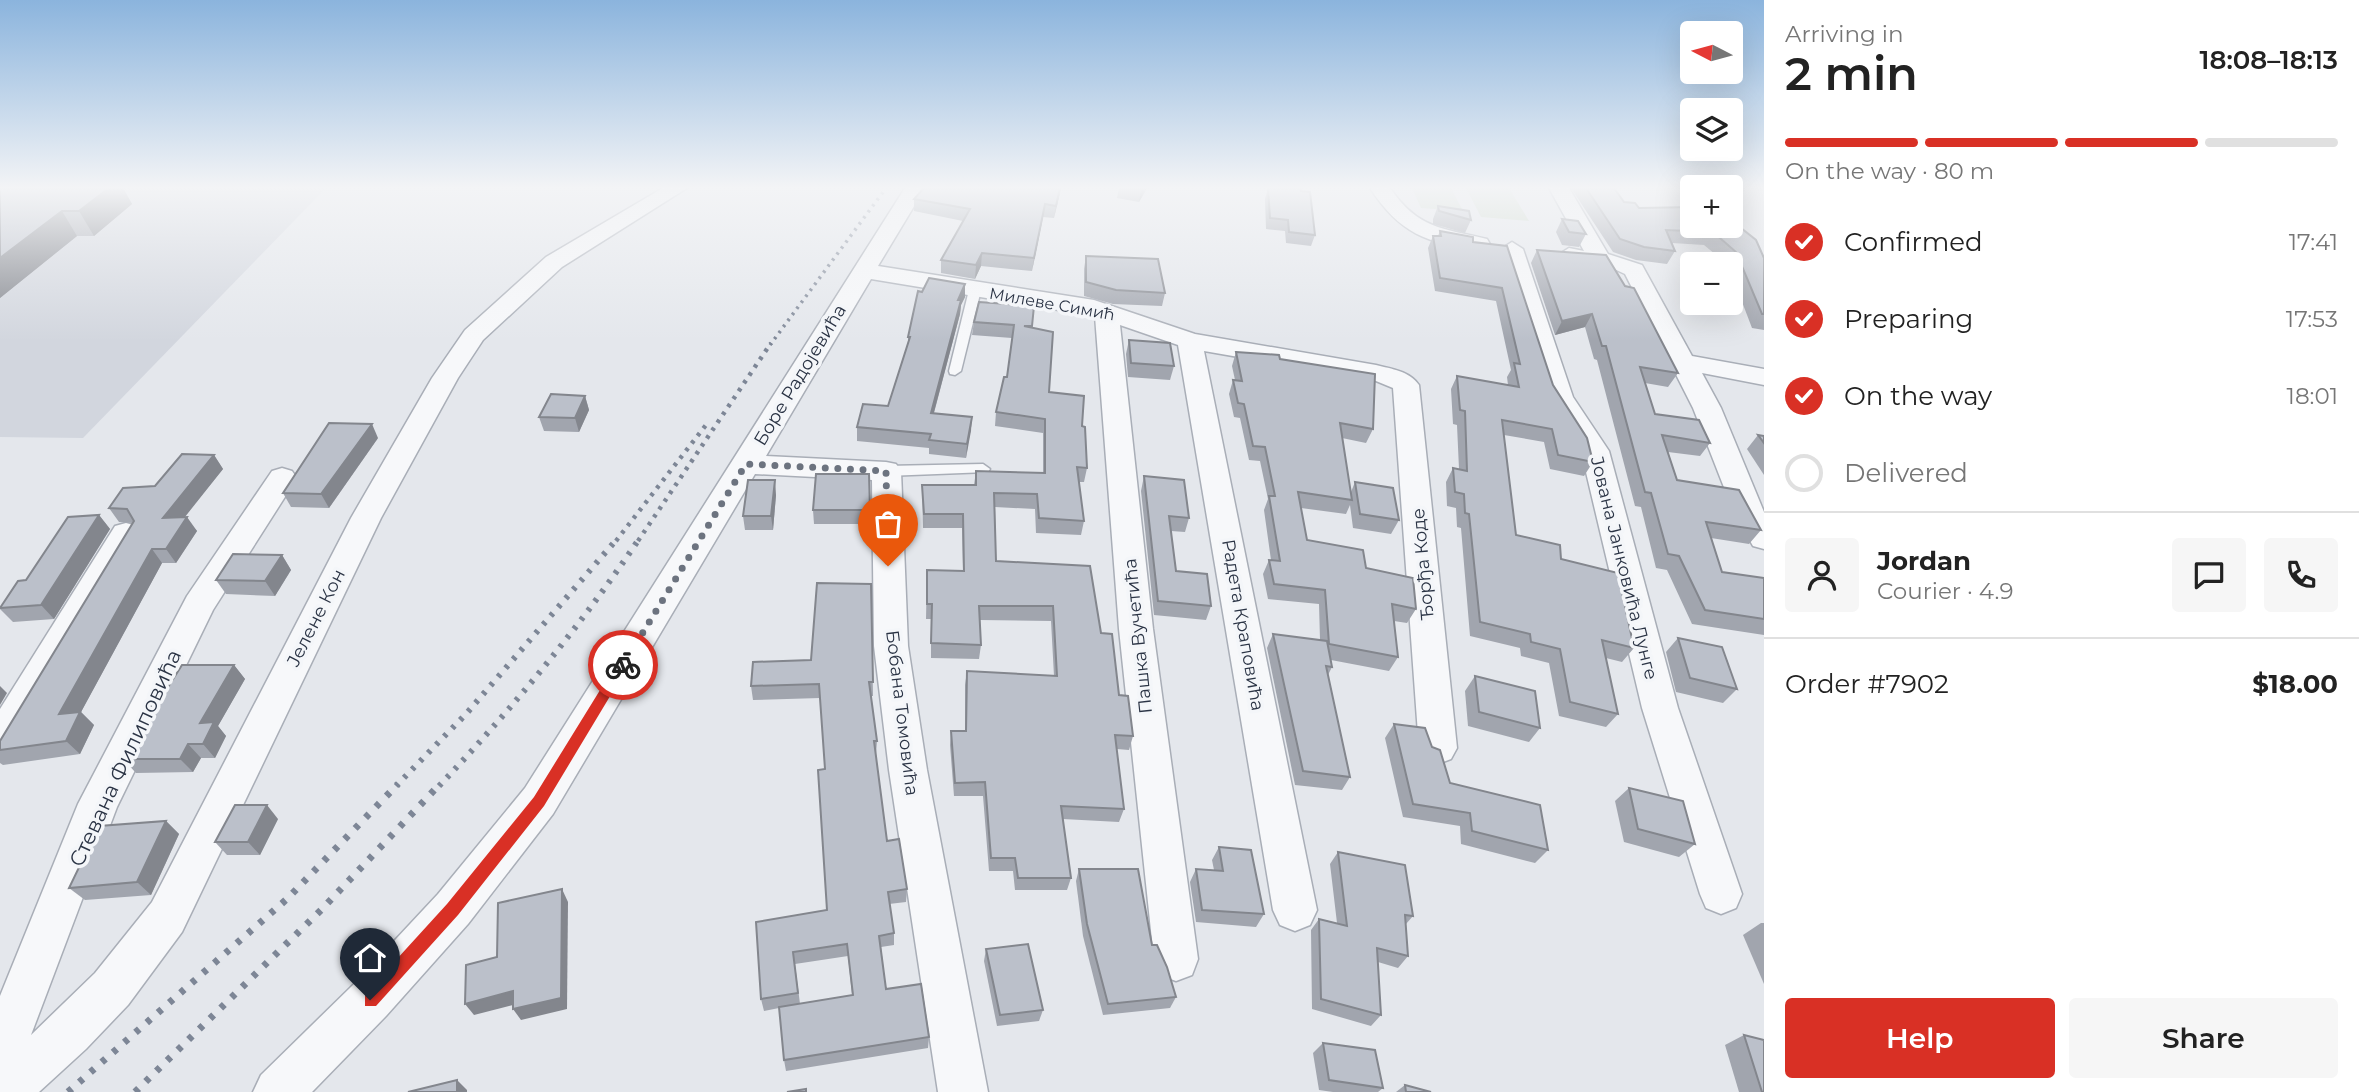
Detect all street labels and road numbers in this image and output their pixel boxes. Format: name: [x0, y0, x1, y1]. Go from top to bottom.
street label: Милеве Симић: [988, 284, 1116, 324]
street label: Боре Радојевића: [749, 300, 851, 450]
street label: Јована Јанковића Лунге: [1586, 454, 1662, 682]
street label: Ђорђа Коде: [1407, 507, 1439, 621]
street label: Радета Краповића: [1217, 537, 1269, 713]
street label: Пашка Вучетића: [1119, 557, 1157, 715]
street label: Јелене Кон: [282, 566, 350, 670]
street label: Бобана Томовића: [881, 629, 923, 797]
street label: Стевана Филиповића: [64, 646, 186, 870]

